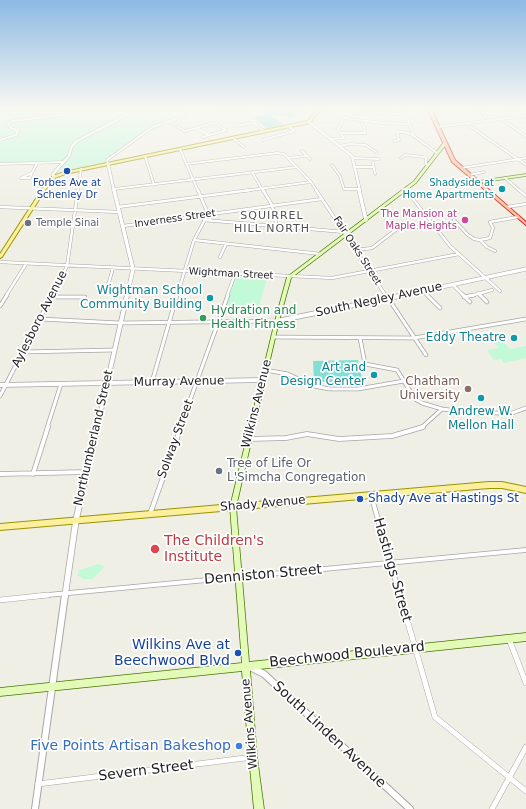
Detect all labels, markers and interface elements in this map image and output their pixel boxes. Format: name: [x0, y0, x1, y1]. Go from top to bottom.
marker: Forbes Ave at Schenley Dr: [62, 166, 72, 176]
place label: Forbes Ave at Schenley Dr: [33, 177, 101, 200]
place label: Shadyside at Home Apartments: [403, 177, 494, 200]
marker: Shadyside at Home Apartments: [497, 184, 507, 194]
street label: Inverness Street: [134, 207, 216, 231]
place label: The Mansion at Maple Heights: [380, 208, 457, 232]
district label: SQUIRREL HILL NORTH: [234, 209, 310, 235]
street label: Fair Oaks Street: [330, 214, 384, 288]
marker: The Mansion at Maple Heights: [460, 215, 470, 225]
place label: Temple Sinai: [36, 217, 99, 229]
marker: Temple Sinai: [23, 218, 33, 228]
street label: Wightman Street: [188, 266, 274, 282]
street label: Aylesboro Avenue: [9, 268, 71, 370]
street label: South Negley Avenue: [314, 280, 444, 320]
place label: Wightman School Community Building: [80, 284, 202, 312]
marker: Wightman School Community Building: [205, 293, 215, 303]
place label: Hydration and Health Fitness: [211, 304, 296, 332]
marker: Hydration and Health Fitness: [198, 313, 208, 323]
place label: Eddy Theatre: [426, 331, 506, 345]
marker: Eddy Theatre: [509, 333, 519, 343]
street label: Wilkins Avenue: [239, 358, 275, 450]
place label: Art and Design Center: [280, 361, 366, 389]
street label: Northumberland Street: [71, 369, 117, 507]
marker: Art and Design Center: [369, 370, 379, 380]
street label: Murray Avenue: [134, 374, 224, 390]
place label: Chatham University: [399, 375, 460, 403]
marker: Chatham University: [463, 384, 473, 394]
marker: Andrew W. Mellon Hall: [476, 393, 486, 403]
street label: Solway Street: [155, 398, 197, 480]
place label: Andrew W. Mellon Hall: [448, 405, 514, 433]
place label: Tree of Life Or L'Simcha Congregation: [227, 457, 366, 485]
marker: Tree of Life Or L'Simcha Congregation: [214, 466, 224, 476]
place label: Shady Ave at Hastings St: [368, 492, 519, 506]
street label: Shady Avenue: [220, 493, 306, 515]
marker: Shady Ave at Hastings St: [355, 494, 365, 504]
street label: Hastings Street: [369, 516, 415, 624]
place label: The Children's Institute: [164, 533, 264, 566]
marker: The Children's Institute: [149, 543, 161, 555]
street label: Denniston Street: [203, 561, 323, 589]
place label: Wilkins Ave at Beechwood Blvd: [114, 637, 230, 670]
street label: Beechwood Boulevard: [268, 638, 426, 672]
marker: Wilkins Ave at Beechwood Blvd: [233, 648, 243, 658]
street label: Wilkins Avenue: [239, 678, 261, 770]
street label: South Linden Avenue: [269, 678, 389, 792]
place label: Five Points Artisan Bakeshop: [30, 738, 231, 754]
marker: Five Points Artisan Bakeshop: [234, 741, 244, 751]
street label: Severn Street: [97, 757, 195, 785]

